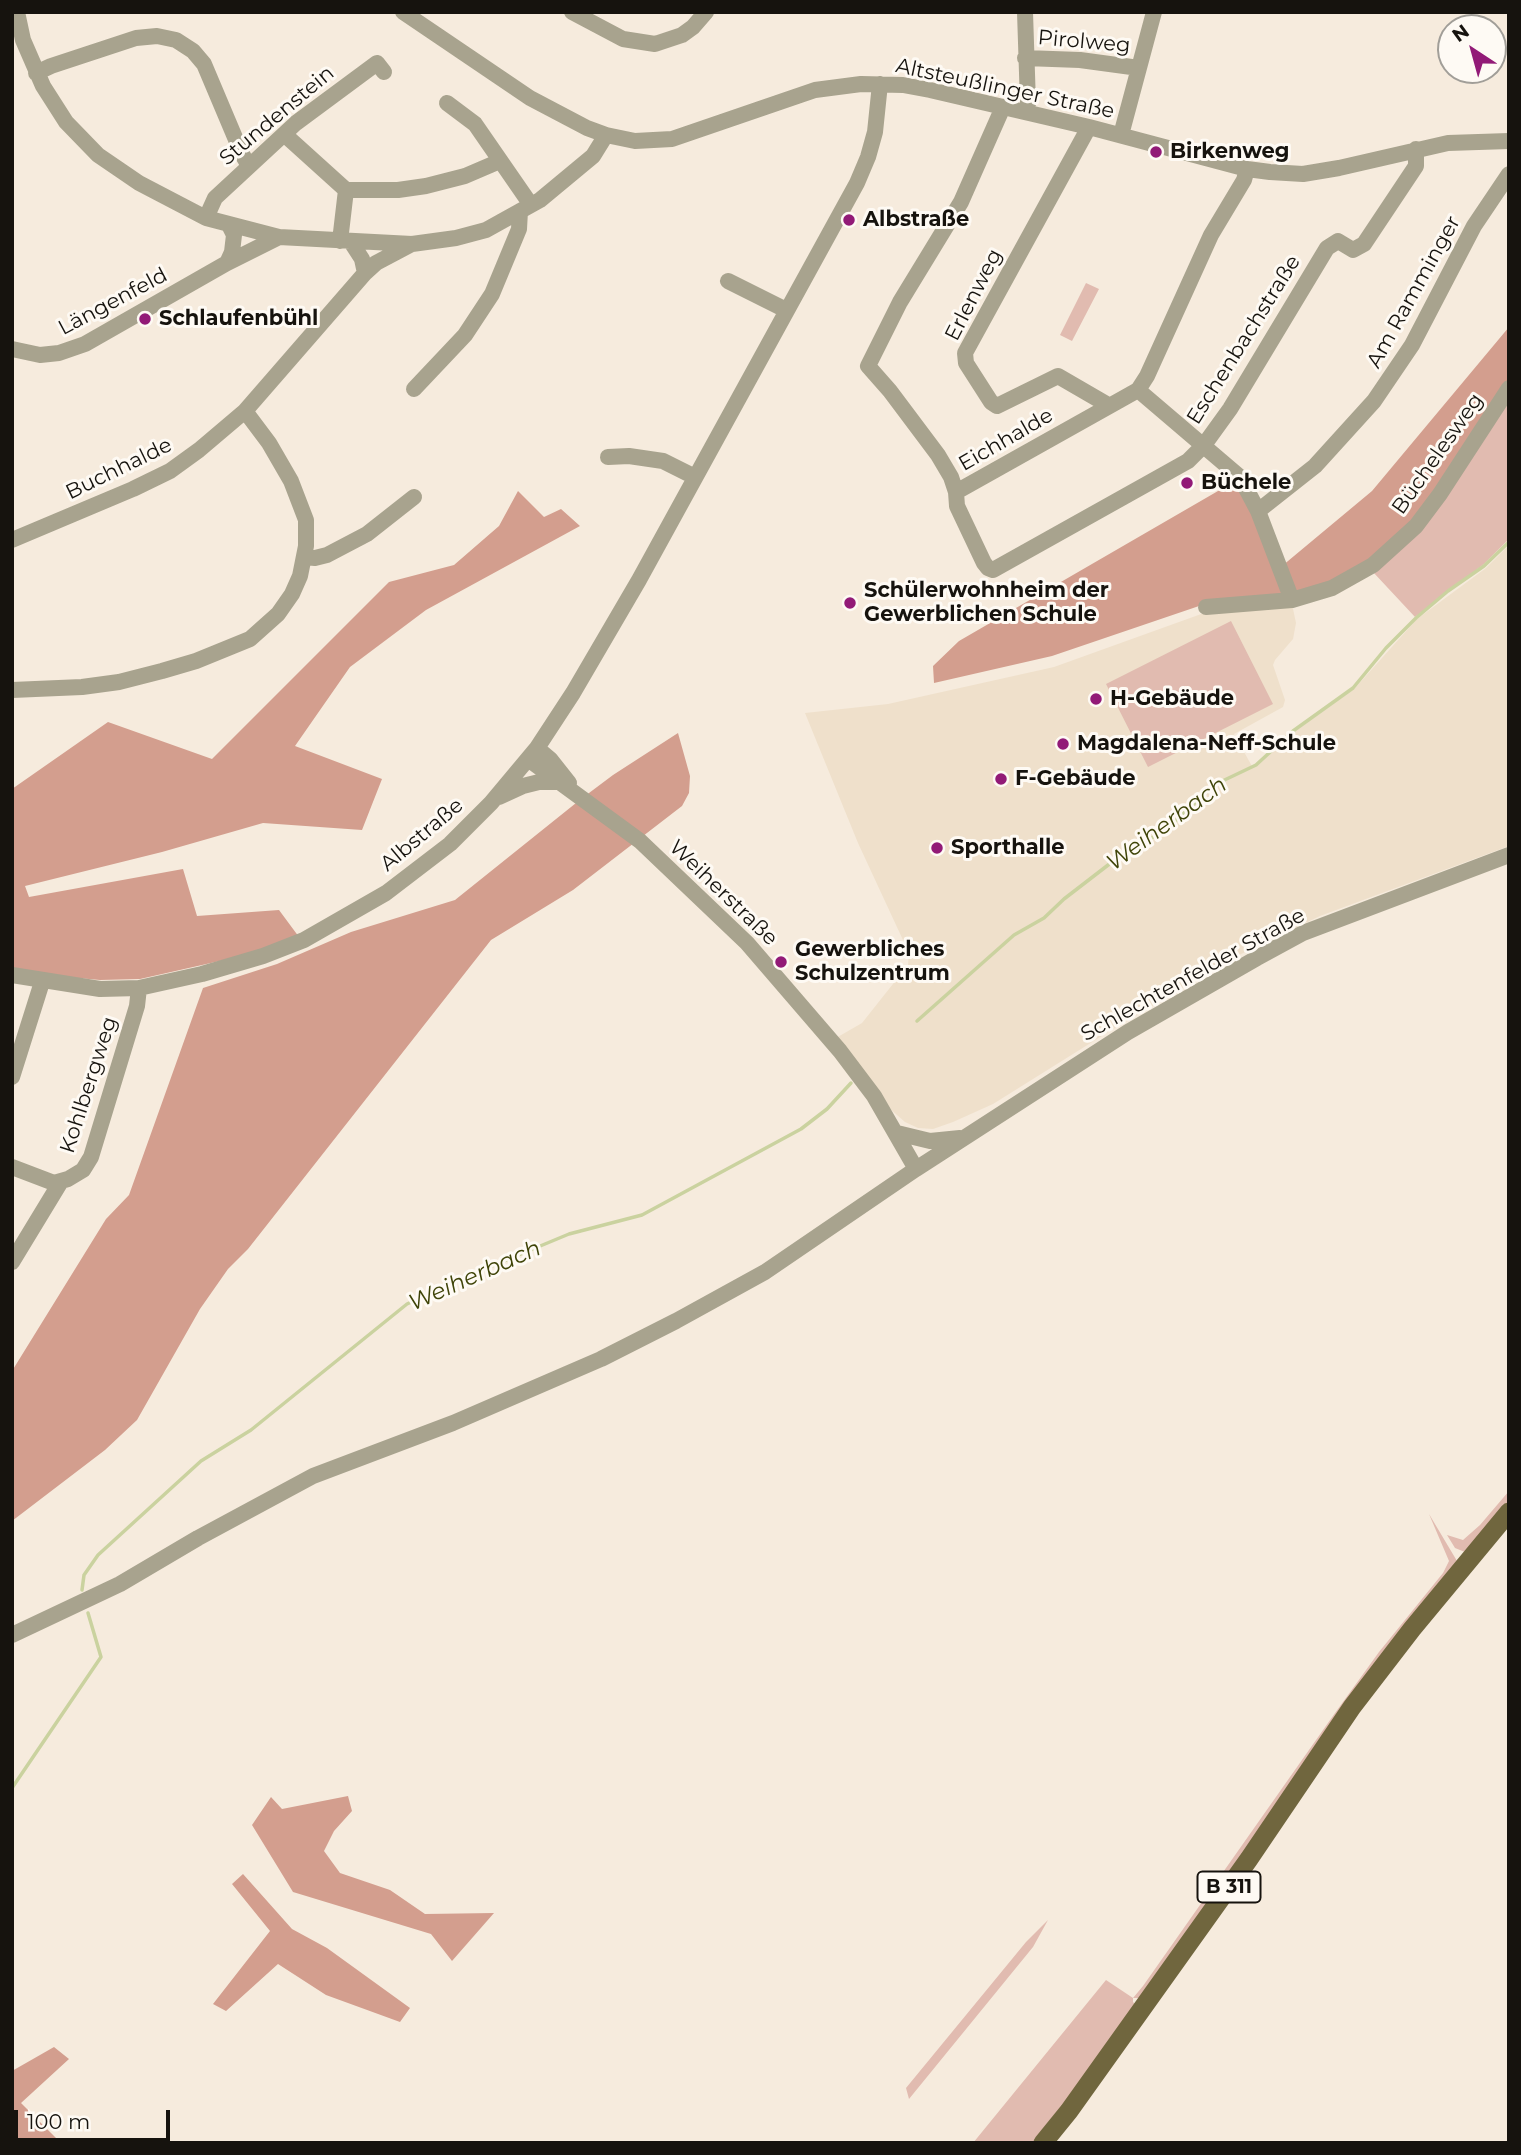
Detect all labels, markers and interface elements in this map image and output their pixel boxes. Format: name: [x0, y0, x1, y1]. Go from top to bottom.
north arrow: [1437, 14, 1507, 84]
text: N: [1448, 19, 1474, 47]
street label: Pirolweg: [1037, 25, 1131, 59]
street label: Altsteußlinger Straße: [893, 54, 1117, 124]
street label: Stundenstein: [215, 61, 339, 171]
place label: Birkenweg: [1170, 139, 1289, 165]
marker: Birkenweg: [1148, 144, 1164, 160]
place label: Albstraße: [863, 207, 969, 233]
street label: Am Ramminger: [1362, 211, 1466, 373]
marker: Albstraße: [841, 212, 857, 228]
street label: Erlenweg: [940, 245, 1008, 345]
street label: Eschenbachstraße: [1182, 251, 1306, 429]
street label: Längenfeld: [54, 263, 172, 341]
place label: Schlaufenbühl: [159, 306, 318, 332]
marker: Schlaufenbühl: [137, 311, 153, 327]
street label: Büchelesweg: [1387, 389, 1489, 519]
street label: Eichhalde: [954, 403, 1058, 477]
street label: Buchhalde: [62, 432, 176, 506]
place label: Büchele: [1201, 470, 1291, 496]
marker: Büchele: [1179, 475, 1195, 491]
place label: Schülerwohnheim der Gewerblichen Schule: [864, 578, 1109, 628]
marker: Schülerwohnheim der Gewerblichen Schule: [842, 595, 858, 611]
place label: H-Gebäude: [1110, 686, 1234, 712]
marker: H-Gebäude: [1088, 691, 1104, 707]
place label: Magdalena-Neff-Schule: [1077, 731, 1336, 757]
marker: Magdalena-Neff-Schule: [1055, 736, 1071, 752]
place label: F-Gebäude: [1015, 766, 1136, 792]
marker: F-Gebäude: [993, 771, 1009, 787]
water label: Weiherbach: [1101, 771, 1233, 877]
street label: Albstraße: [375, 793, 469, 877]
street label: Weiherstraße: [663, 835, 783, 951]
place label: Sporthalle: [951, 835, 1065, 861]
marker: Sporthalle: [929, 840, 945, 856]
street label: Schlechtenfelder Straße: [1077, 903, 1309, 1047]
place label: Gewerbliches Schulzentrum: [795, 937, 950, 987]
marker: Gewerbliches Schulzentrum: [773, 954, 789, 970]
street label: Kohlbergweg: [55, 1014, 123, 1156]
water label: Weiherbach: [405, 1235, 545, 1317]
road number: B 311: [1198, 1871, 1260, 1902]
scale bar: [18, 2096, 173, 2140]
text: 100 m: [27, 2109, 90, 2134]

